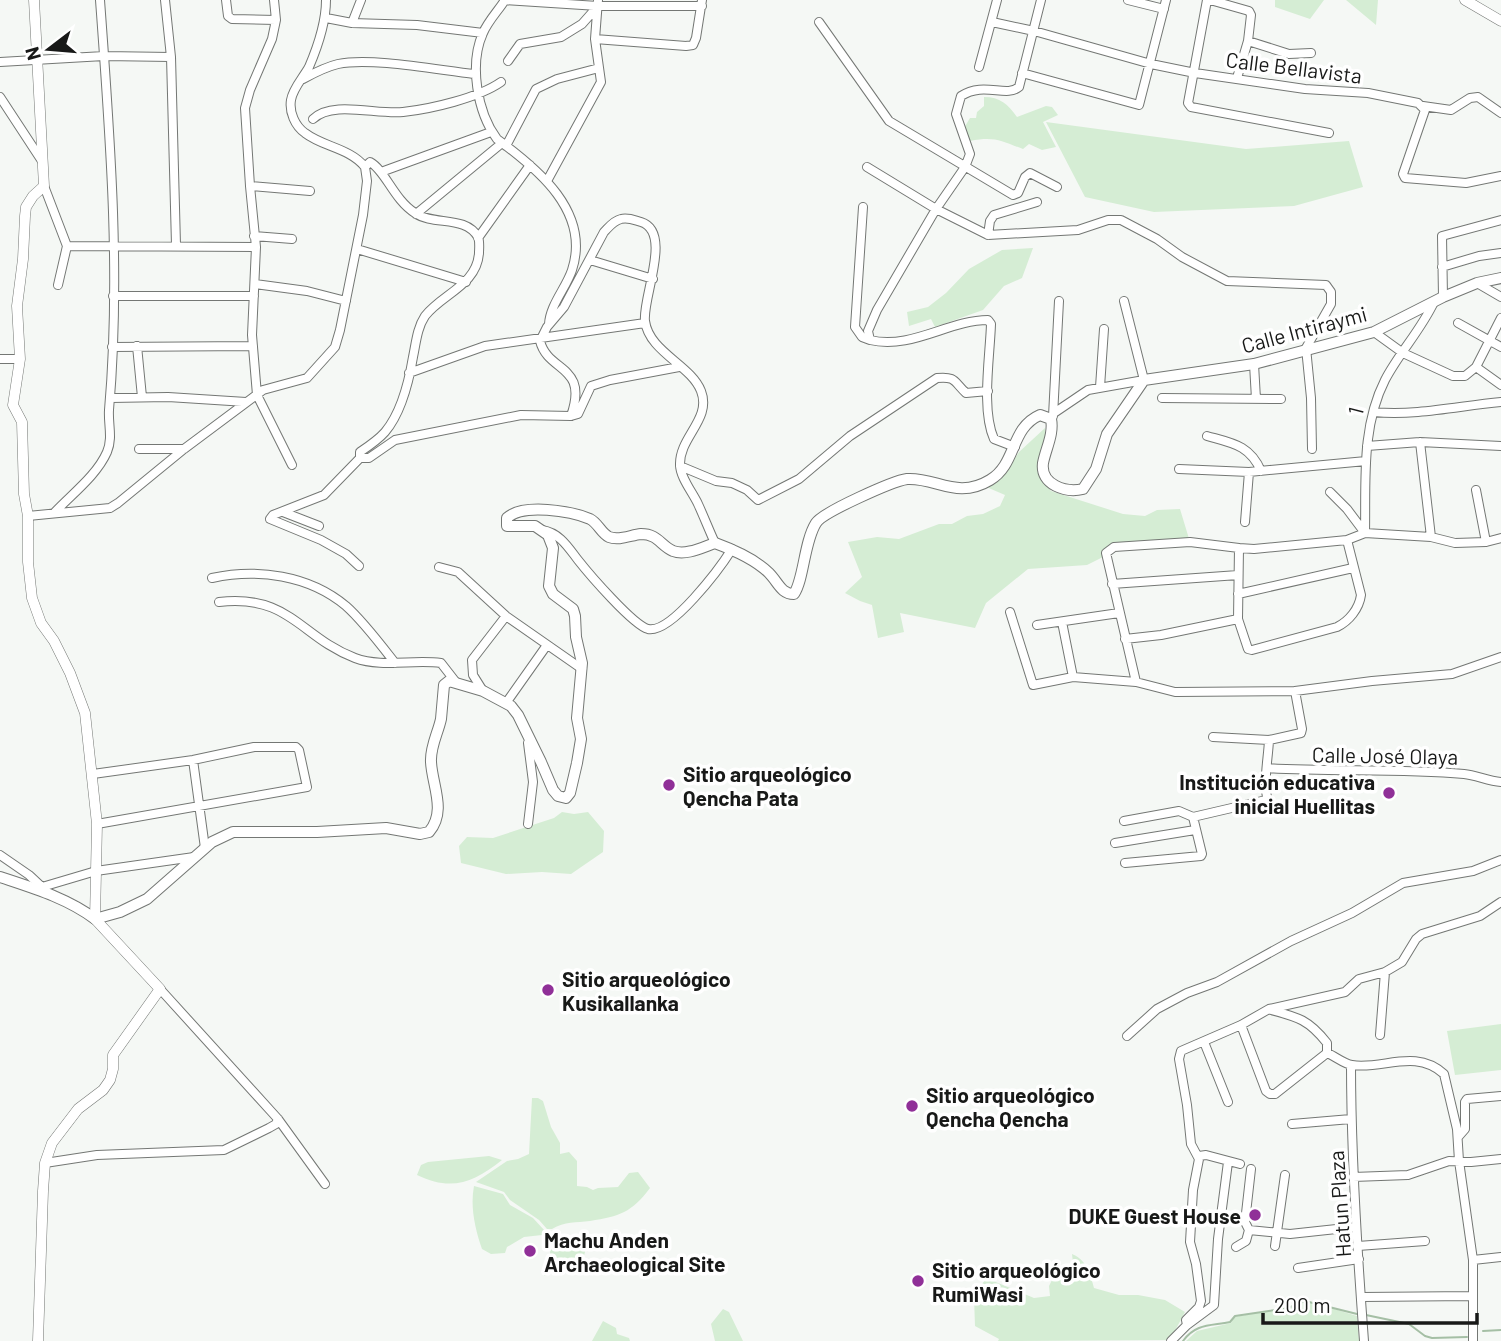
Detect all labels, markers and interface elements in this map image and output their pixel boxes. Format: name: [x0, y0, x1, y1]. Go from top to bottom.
north arrow: [14, 14, 84, 84]
text: N: [19, 45, 45, 63]
street label: Calle Bellavista: [1225, 46, 1363, 88]
street label: Calle Intiraymi: [1239, 300, 1369, 358]
street label: 1: [1342, 404, 1368, 418]
street label: Calle José Olaya: [1312, 741, 1458, 769]
place label: Sitio arqueológico Qencha Pata: [683, 761, 852, 810]
place label: Institución educativa inicial Huellitas: [1179, 769, 1375, 818]
marker: Sitio arqueológico Qencha Pata: [661, 777, 677, 793]
marker: Institución educativa inicial Huellitas: [1381, 785, 1397, 801]
place label: Sitio arqueológico Kusikallanka: [562, 966, 731, 1015]
marker: Sitio arqueológico Kusikallanka: [540, 982, 556, 998]
place label: Sitio arqueológico Qencha Qencha: [926, 1082, 1095, 1131]
marker: Sitio arqueológico Qencha Qencha: [904, 1098, 920, 1114]
street label: Hatun Plaza: [1323, 1150, 1355, 1258]
place label: DUKE Guest House: [1069, 1203, 1241, 1228]
marker: DUKE Guest House: [1247, 1207, 1263, 1223]
place label: Machu Anden Archaeological Site: [544, 1227, 726, 1276]
marker: Machu Anden Archaeological Site: [522, 1243, 538, 1259]
place label: Sitio arqueológico RumiWasi: [932, 1257, 1101, 1306]
marker: Sitio arqueológico RumiWasi: [910, 1273, 926, 1289]
scale bar: [1263, 1282, 1476, 1326]
text: 200 m: [1274, 1292, 1331, 1317]

